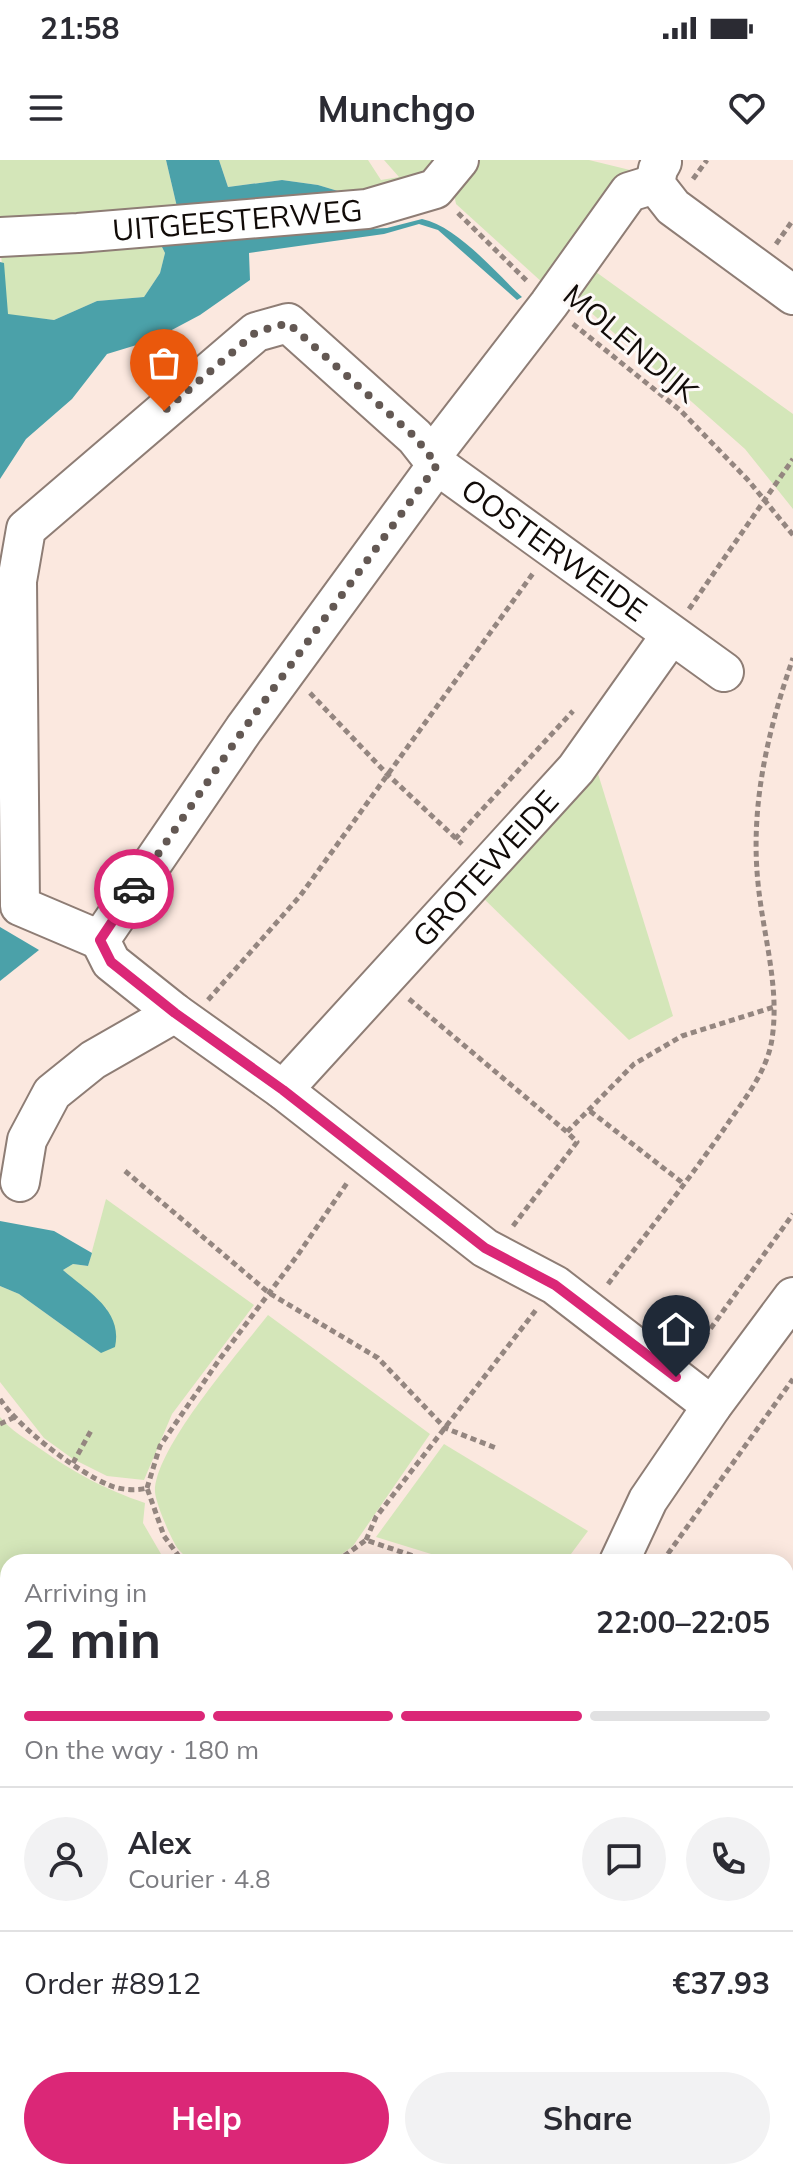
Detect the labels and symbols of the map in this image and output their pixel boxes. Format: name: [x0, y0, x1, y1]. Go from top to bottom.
street label: UITGEESTERWEG: [111, 190, 364, 249]
street label: MOLENDIJK: [556, 276, 707, 411]
pin: [130, 329, 198, 411]
street label: OOSTERWEIDE: [454, 470, 654, 629]
street label: GROTEWEIDE: [404, 782, 566, 955]
courier: [94, 849, 174, 929]
pin: [642, 1295, 710, 1377]

